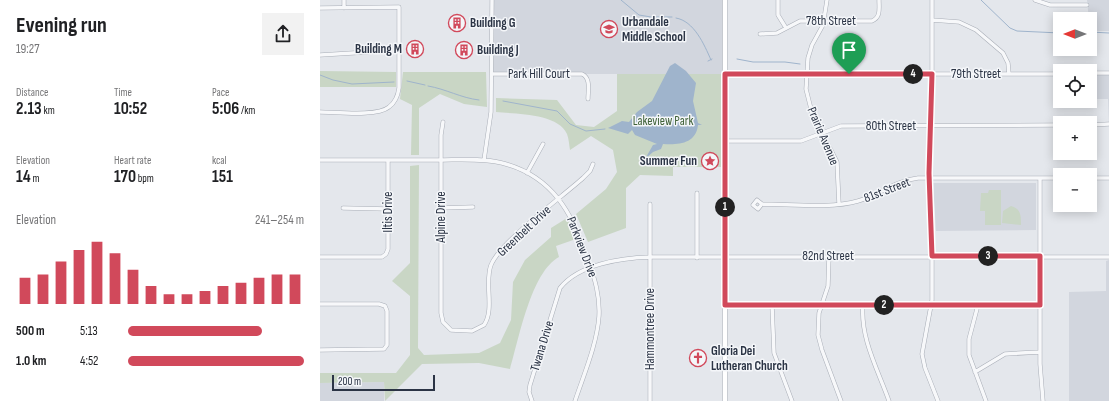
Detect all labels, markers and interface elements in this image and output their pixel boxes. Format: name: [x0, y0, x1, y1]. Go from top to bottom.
text: Evening run: [16, 12, 107, 39]
north arrow: [1053, 12, 1097, 56]
map controls: [1053, 12, 1097, 212]
button: share: [262, 13, 304, 55]
building icon: Building G: [447, 13, 467, 33]
street label: 78th Street: [806, 13, 856, 29]
place label: Urbandale Middle School: [622, 14, 686, 45]
place label: Building G: [470, 15, 516, 31]
school or university icon: Urbandale Middle School: [599, 19, 619, 39]
pin: [832, 33, 866, 74]
building icon: Building M: [405, 39, 425, 59]
icon: arrive: [838, 39, 860, 61]
building icon: Building J: [454, 40, 474, 60]
text: 19:27: [16, 41, 39, 57]
place label: Building M: [355, 41, 402, 57]
place label: Building J: [477, 42, 519, 58]
pin: 4: [903, 64, 923, 84]
button: locate: [1053, 64, 1097, 108]
street label: Park Hill Court: [508, 66, 570, 82]
street label: 79th Street: [951, 66, 1001, 82]
text: 4: [910, 67, 916, 80]
text: Distance: [16, 86, 48, 99]
text: Time: [114, 86, 132, 99]
text: Pace: [212, 86, 230, 99]
text: 2.13: [16, 99, 42, 119]
text: 10:52: [114, 99, 147, 119]
text: 5:06: [212, 99, 239, 119]
text: km: [42, 104, 55, 117]
text: /km: [239, 104, 255, 117]
street label: Prairie Avenue: [804, 104, 842, 168]
park label: Lakeview Park: [633, 113, 693, 129]
button: +: [1053, 116, 1097, 160]
street label: 80th Street: [866, 118, 916, 134]
place icon: Summer Fun: [700, 151, 720, 171]
place label: Summer Fun: [640, 153, 697, 169]
text: Elevation: [16, 154, 50, 167]
text: Heart rate: [114, 154, 152, 167]
text: kcal: [212, 154, 227, 167]
text: 14: [16, 167, 31, 187]
text: 170: [114, 167, 136, 187]
text: 151: [212, 167, 233, 187]
button: −: [1053, 168, 1097, 212]
text: m: [31, 172, 40, 185]
text: bpm: [136, 172, 154, 185]
street label: 81st Street: [862, 174, 912, 206]
street label: Alpine Drive: [433, 191, 449, 244]
street label: Iltis Drive: [380, 192, 396, 232]
pin: 1: [715, 197, 735, 217]
text: 1: [723, 200, 727, 213]
street label: Greenbelt Drive: [494, 202, 554, 260]
text: Elevation: [16, 212, 56, 228]
text: 241–254 m: [255, 212, 304, 228]
street label: Parkview Drive: [563, 214, 601, 280]
pin: 3: [978, 246, 998, 266]
street label: 82nd Street: [802, 248, 854, 264]
text: 3: [986, 249, 990, 262]
street label: Hammontree Drive: [642, 288, 658, 370]
pin: 2: [874, 295, 894, 315]
text: 2: [882, 298, 886, 311]
street label: Twana Drive: [527, 319, 557, 373]
text: 500 m: [16, 323, 45, 339]
text: 5:13: [80, 323, 98, 339]
place label: Gloria Dei Lutheran Church: [711, 343, 788, 374]
church icon: Gloria Dei Lutheran Church: [688, 348, 708, 368]
text: 1.0 km: [16, 353, 46, 369]
text: 4:52: [80, 353, 98, 369]
scale bar: [332, 373, 435, 392]
text: 200 m: [338, 375, 361, 388]

